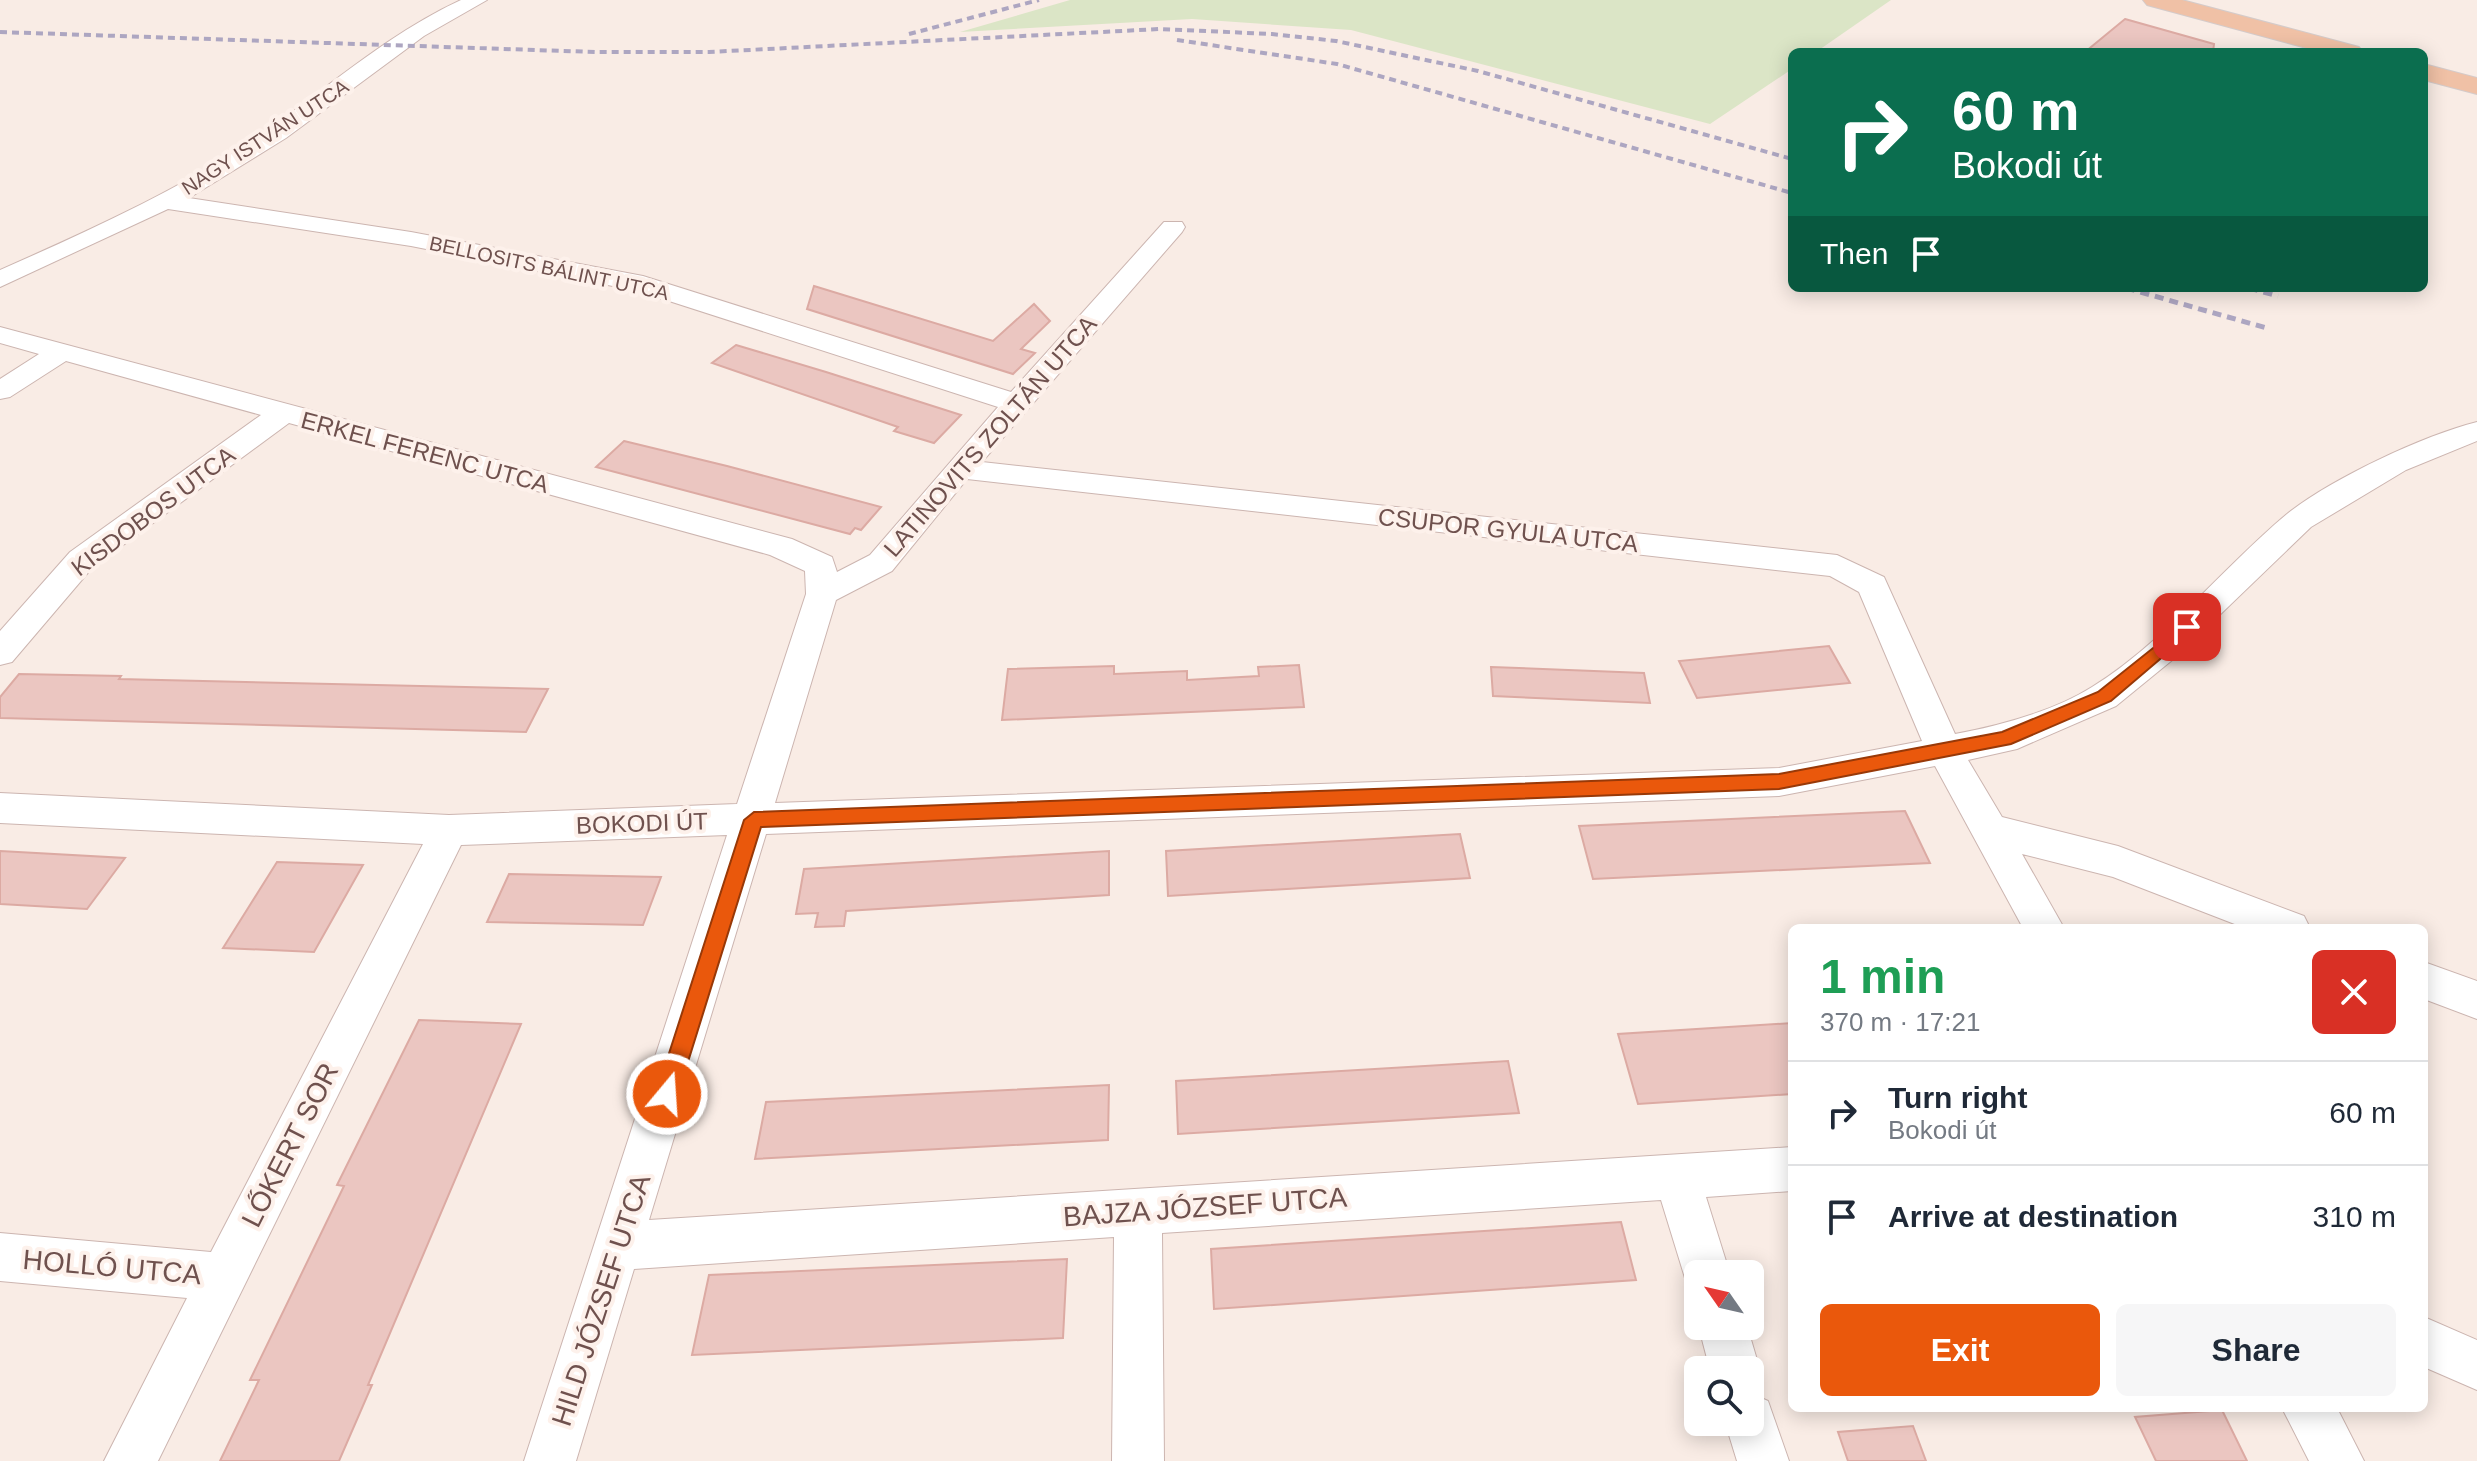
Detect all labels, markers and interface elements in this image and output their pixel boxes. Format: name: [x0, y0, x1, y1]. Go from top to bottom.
street label: NAGY ISTVÁN UTCA: [178, 75, 353, 199]
text: 60 m: [1952, 79, 2080, 142]
icon: right: [1820, 80, 1924, 184]
text: Bokodi út: [1952, 145, 2102, 186]
street label: BELLOSITS BÁLINT UTCA: [427, 232, 671, 304]
icon: arrive: [1904, 232, 1948, 276]
text: Then: [1820, 237, 1888, 270]
street label: LATINOVITS ZOLTÁN UTCA: [878, 310, 1102, 562]
street label: ERKEL FERENC UTCA: [298, 406, 552, 498]
street label: KISDOBOS UTCA: [66, 441, 240, 581]
street label: CSUPOR GYULA UTCA: [1377, 503, 1639, 557]
pin: [2153, 593, 2221, 661]
icon: arrive: [2165, 605, 2209, 649]
street label: BOKODI ÚT: [576, 807, 709, 839]
text: 1 min: [1820, 950, 1945, 1003]
button: close: [2312, 950, 2396, 1034]
text: 370 m · 17:21: [1820, 1007, 1980, 1037]
position arrow: [625, 1052, 709, 1136]
street label: LŐKERT SOR: [235, 1058, 345, 1232]
text: Turn right: [1888, 1081, 2027, 1114]
icon: right: [1820, 1091, 1864, 1135]
text: 60 m: [2329, 1096, 2396, 1129]
text: Bokodi út: [1888, 1115, 1996, 1145]
street label: HILD JÓZSEF UTCA: [546, 1170, 656, 1430]
street label: BAJZA JÓZSEF UTCA: [1062, 1182, 1348, 1232]
icon: arrive: [1820, 1195, 1864, 1239]
text: Arrive at destination: [1888, 1200, 2178, 1233]
text: 310 m: [2313, 1200, 2396, 1233]
street label: HOLLÓ UTCA: [22, 1244, 203, 1290]
north arrow: [1684, 1260, 1764, 1340]
map controls: [1684, 1260, 1764, 1436]
button: Exit: [1820, 1304, 2100, 1396]
button: Share: [2116, 1304, 2396, 1396]
button: search: [1684, 1356, 1764, 1436]

